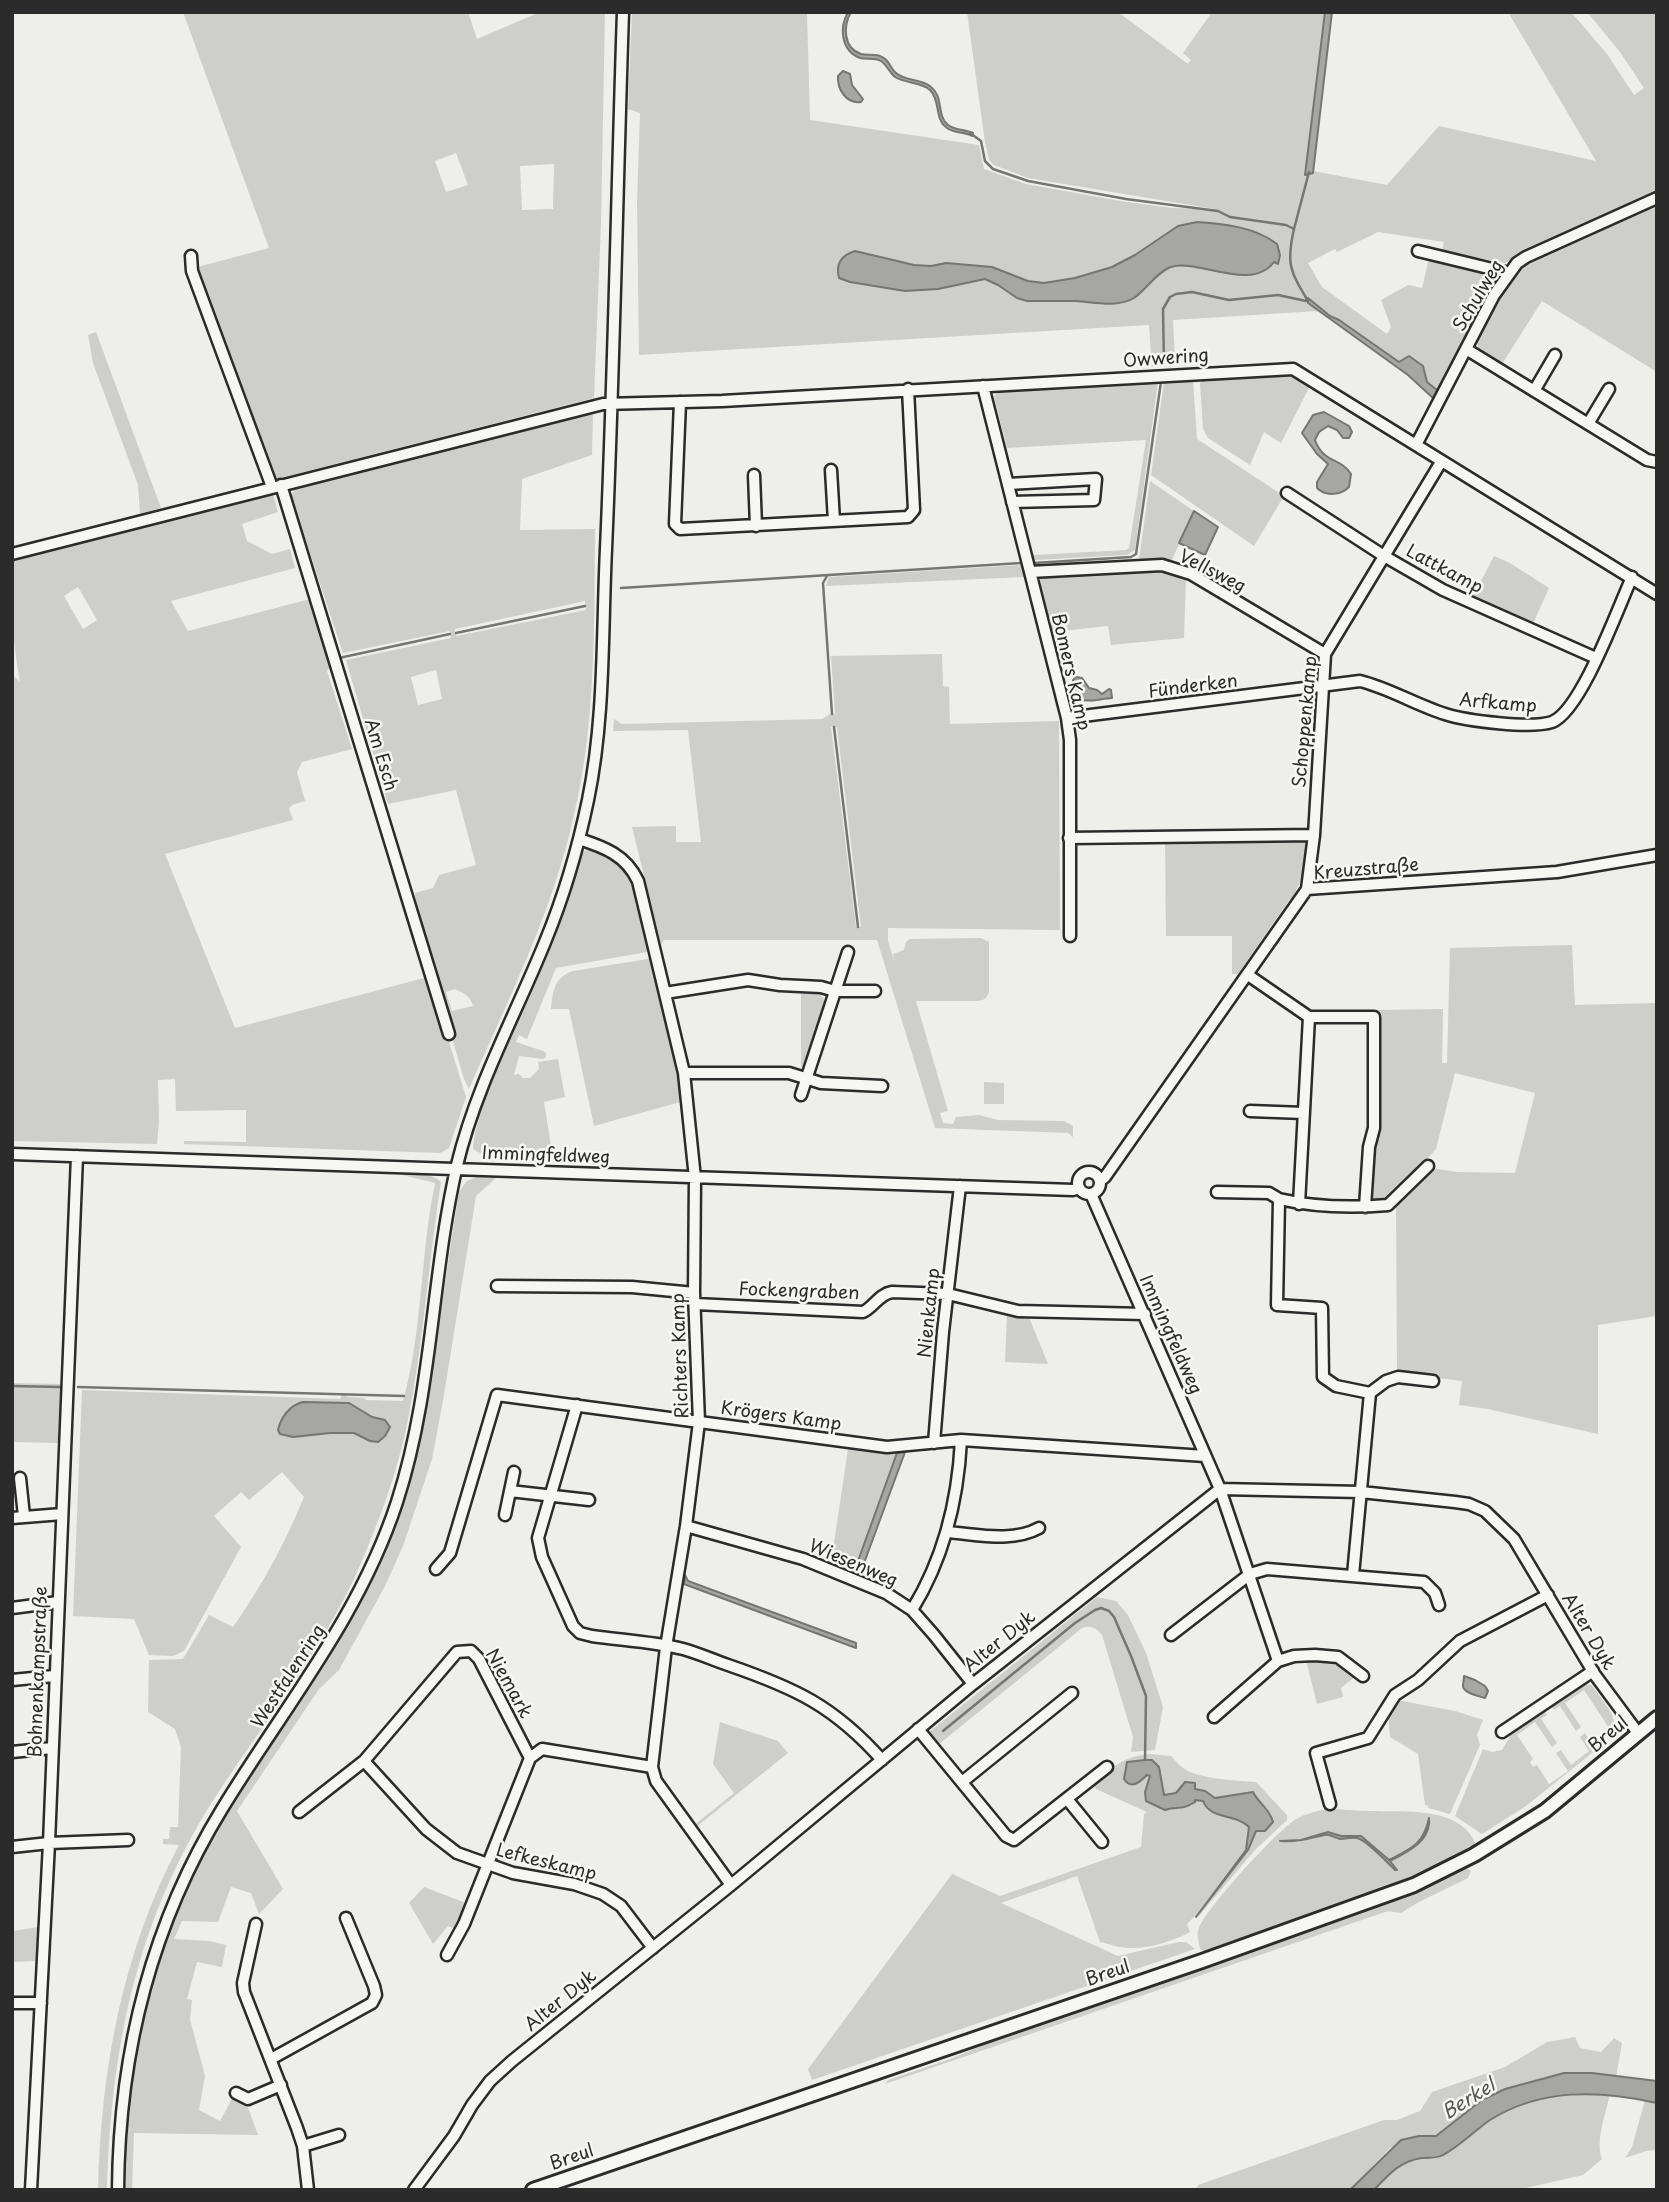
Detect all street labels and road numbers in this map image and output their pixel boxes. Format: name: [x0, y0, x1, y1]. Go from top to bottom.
street label: Schulweg: [1449, 256, 1509, 336]
street label: Owwering: [1122, 345, 1210, 373]
street label: Lattkamp: [1402, 541, 1486, 599]
street label: Vellsweg: [1175, 546, 1249, 598]
street label: Bomers Kamp: [1046, 611, 1094, 733]
street label: Schoppenkamp: [1289, 655, 1323, 789]
street label: Fünderken: [1147, 671, 1239, 703]
street label: Arfkamp: [1458, 690, 1538, 718]
street label: Am Esch: [359, 716, 401, 794]
street label: Kreuzstraße: [1312, 855, 1420, 885]
street label: Immingfeldweg: [481, 1143, 611, 1169]
street label: Nienkamp: [915, 1267, 945, 1359]
street label: Immingfeldweg: [1134, 1272, 1206, 1398]
street label: Fockengraben: [738, 1279, 860, 1305]
street label: Richters Kamp: [668, 1293, 694, 1419]
street label: Krögers Kamp: [719, 1398, 843, 1436]
street label: Wiesenweg: [805, 1536, 901, 1592]
street label: Bohnenkampstraße: [25, 1586, 53, 1758]
street label: Alter Dyk: [1557, 1590, 1619, 1674]
street label: Alter Dyk: [960, 1607, 1040, 1677]
street label: Westfalenring: [248, 1621, 330, 1733]
street label: Niemark: [480, 1646, 536, 1722]
street label: Breul: [1585, 1712, 1633, 1758]
street label: Lefkeskamp: [493, 1840, 599, 1886]
street label: Breul: [1083, 1956, 1133, 1992]
street label: Alter Dyk: [521, 1966, 601, 2036]
street label: Breul: [547, 2140, 597, 2176]

